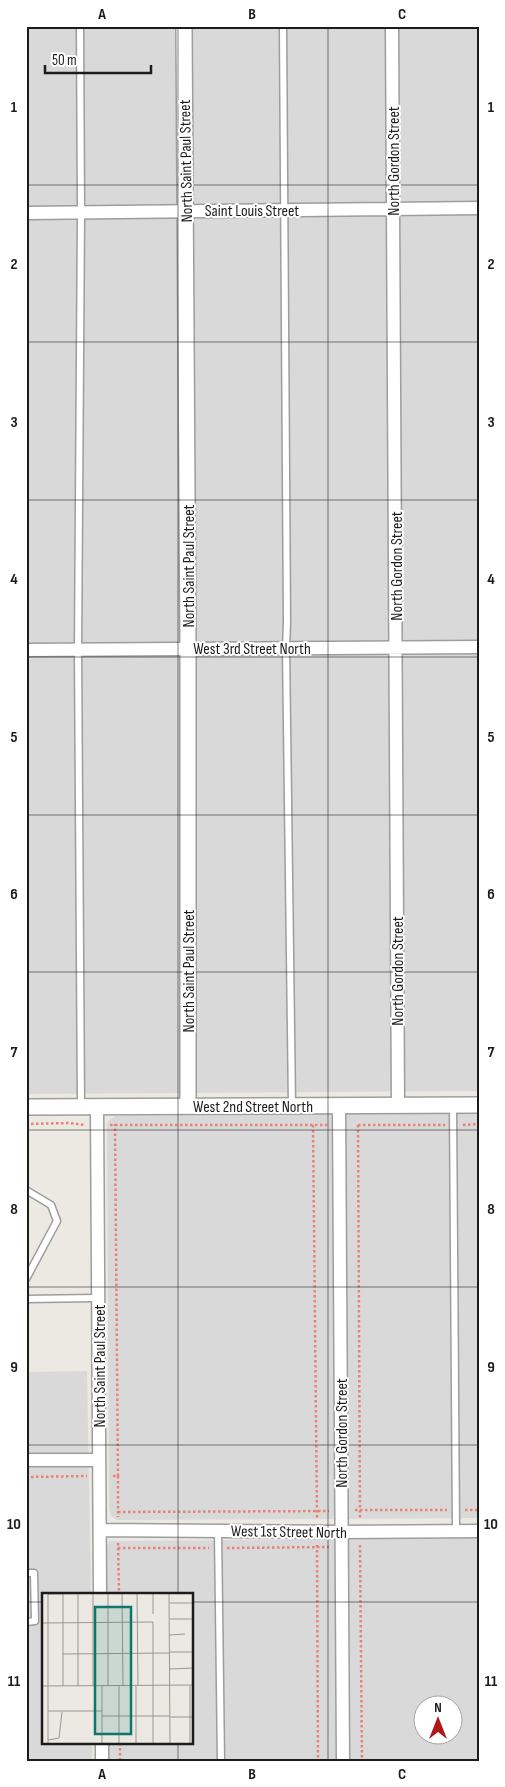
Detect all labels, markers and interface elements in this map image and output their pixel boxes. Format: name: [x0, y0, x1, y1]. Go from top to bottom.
text: A: [97, 5, 106, 24]
text: B: [248, 5, 256, 24]
text: C: [398, 5, 406, 24]
scale bar: [45, 42, 151, 74]
text: 50 m: [52, 51, 77, 70]
text: 1: [11, 98, 18, 117]
text: 1: [488, 98, 495, 117]
street label: North Saint Paul Street: [176, 99, 197, 223]
street label: North Gordon Street: [385, 106, 404, 216]
street label: Saint Louis Street: [205, 202, 299, 221]
text: 2: [10, 255, 18, 274]
text: 2: [487, 255, 495, 274]
text: 3: [10, 413, 18, 432]
text: 3: [487, 413, 495, 432]
street label: North Saint Paul Street: [180, 504, 199, 627]
street label: North Gordon Street: [388, 511, 407, 621]
text: 4: [10, 570, 18, 589]
text: 4: [487, 570, 495, 589]
street label: West 3rd Street North: [193, 640, 311, 659]
text: 5: [10, 728, 18, 747]
text: 5: [487, 728, 495, 747]
text: 6: [10, 885, 18, 904]
text: 6: [487, 885, 495, 904]
street label: North Saint Paul Street: [180, 909, 199, 1032]
street label: North Gordon Street: [389, 916, 408, 1026]
text: 7: [11, 1043, 18, 1062]
text: 7: [488, 1043, 495, 1062]
street label: West 2nd Street North: [193, 1098, 313, 1117]
text: 8: [10, 1200, 18, 1219]
text: 8: [487, 1200, 495, 1219]
street label: North Saint Paul Street: [91, 1304, 110, 1427]
text: 9: [10, 1358, 18, 1377]
text: 9: [487, 1358, 495, 1377]
street label: North Gordon Street: [333, 1378, 352, 1488]
text: 10: [7, 1515, 21, 1534]
text: 10: [484, 1515, 498, 1534]
street label: West 1st Street North: [231, 1522, 347, 1543]
inset map: [42, 1593, 194, 1744]
text: 11: [8, 1672, 21, 1691]
text: 11: [485, 1672, 498, 1691]
north arrow: [412, 1694, 462, 1744]
text: N: [434, 1699, 442, 1716]
text: A: [97, 1765, 106, 1784]
text: B: [248, 1765, 256, 1784]
text: C: [398, 1765, 406, 1784]

